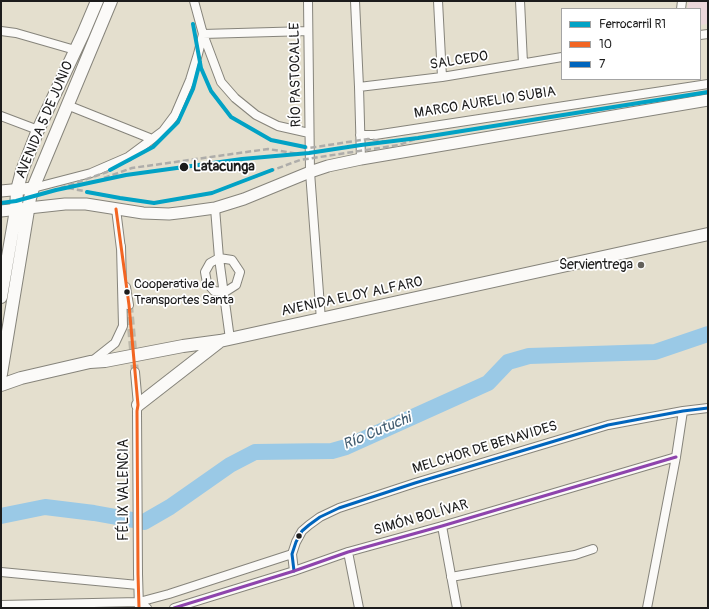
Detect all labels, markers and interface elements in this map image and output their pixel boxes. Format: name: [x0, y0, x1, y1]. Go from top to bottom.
legend: [561, 8, 701, 80]
text: Ferrocarril R1: [599, 17, 666, 32]
street label: RÍO PASTOCALLE: [287, 22, 305, 128]
text: 10: [599, 37, 612, 52]
street label: SALCEDO: [429, 48, 489, 74]
text: 7: [599, 57, 605, 72]
street label: AVENIDA 5 DE JUNIO: [13, 59, 77, 181]
street label: MARCO AURELIO SUBIA: [413, 84, 557, 122]
place label: Latacunga: [193, 159, 255, 175]
marker: Latacunga: [178, 161, 190, 173]
place label: Servientrega: [559, 257, 633, 273]
marker: Servientrega: [636, 260, 646, 270]
street label: AVENIDA ELOY ALFARO: [280, 274, 424, 320]
place label: Cooperativa de Transportes Santa: [134, 277, 234, 308]
marker: Cooperativa de Transportes Santa: [122, 287, 132, 297]
water label: Río Cutuchi: [340, 410, 414, 454]
street label: MELCHOR DE BENAVIDES: [411, 418, 559, 478]
street label: FÉLIX VALENCIA: [116, 439, 132, 541]
street label: SIMÓN BOLÍVAR: [372, 497, 470, 539]
unlabelled marker: [294, 531, 304, 541]

